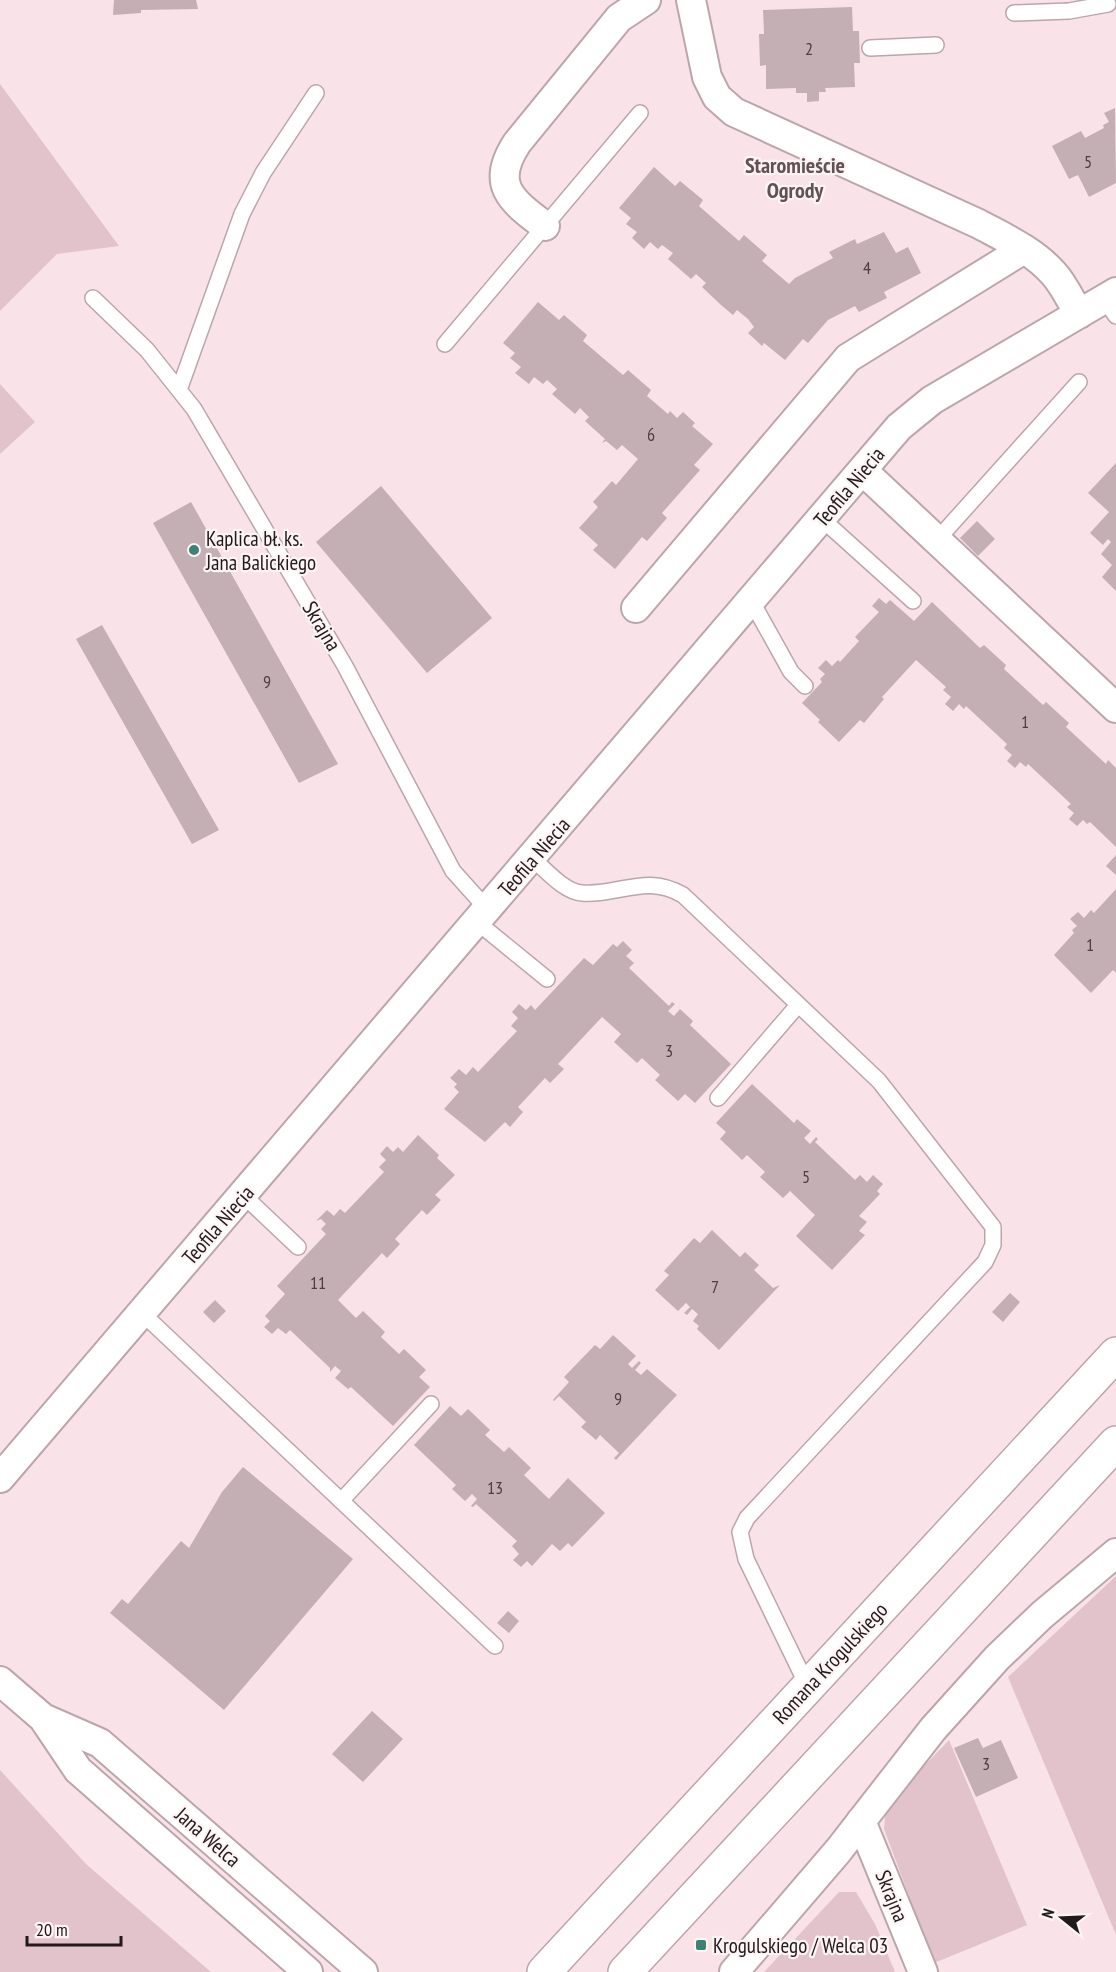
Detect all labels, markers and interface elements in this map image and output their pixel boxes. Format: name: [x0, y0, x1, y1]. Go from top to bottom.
house number: 2: [805, 37, 813, 60]
house number: 5: [1084, 150, 1092, 173]
district label: Staromieście Ogrody: [745, 151, 845, 204]
house number: 4: [863, 256, 871, 279]
house number: 6: [647, 423, 655, 446]
street label: Teofila Niecia: [808, 441, 890, 533]
place label: Kaplica bł. ks. Jana Balickiego: [205, 525, 316, 576]
marker: Kaplica bł. ks. Jana Balickiego: [187, 543, 201, 557]
street label: Skrajna: [297, 596, 347, 656]
house number: 9: [263, 670, 271, 693]
house number: 1: [1021, 710, 1029, 733]
street label: Teofila Niecia: [492, 812, 576, 902]
house number: 1: [1086, 933, 1094, 956]
house number: 3: [665, 1039, 673, 1062]
house number: 5: [802, 1165, 810, 1188]
street label: Teofila Niecia: [176, 1180, 260, 1270]
house number: 11: [310, 1271, 326, 1294]
house number: 7: [711, 1275, 719, 1298]
house number: 9: [614, 1387, 622, 1410]
house number: 13: [487, 1476, 503, 1499]
street label: Romana Krogulskiego: [767, 1596, 893, 1730]
house number: 3: [982, 1752, 990, 1775]
street label: Jana Welca: [169, 1801, 246, 1873]
street label: Skrajna: [869, 1866, 915, 1926]
north arrow: [1032, 1888, 1092, 1948]
text: N: [1037, 1906, 1059, 1921]
scale bar: [27, 1909, 122, 1947]
text: 20 m: [36, 1918, 68, 1941]
place label: Krogulskiego / Welca 03: [713, 1932, 888, 1959]
marker: Krogulskiego / Welca 03: [694, 1938, 708, 1952]

